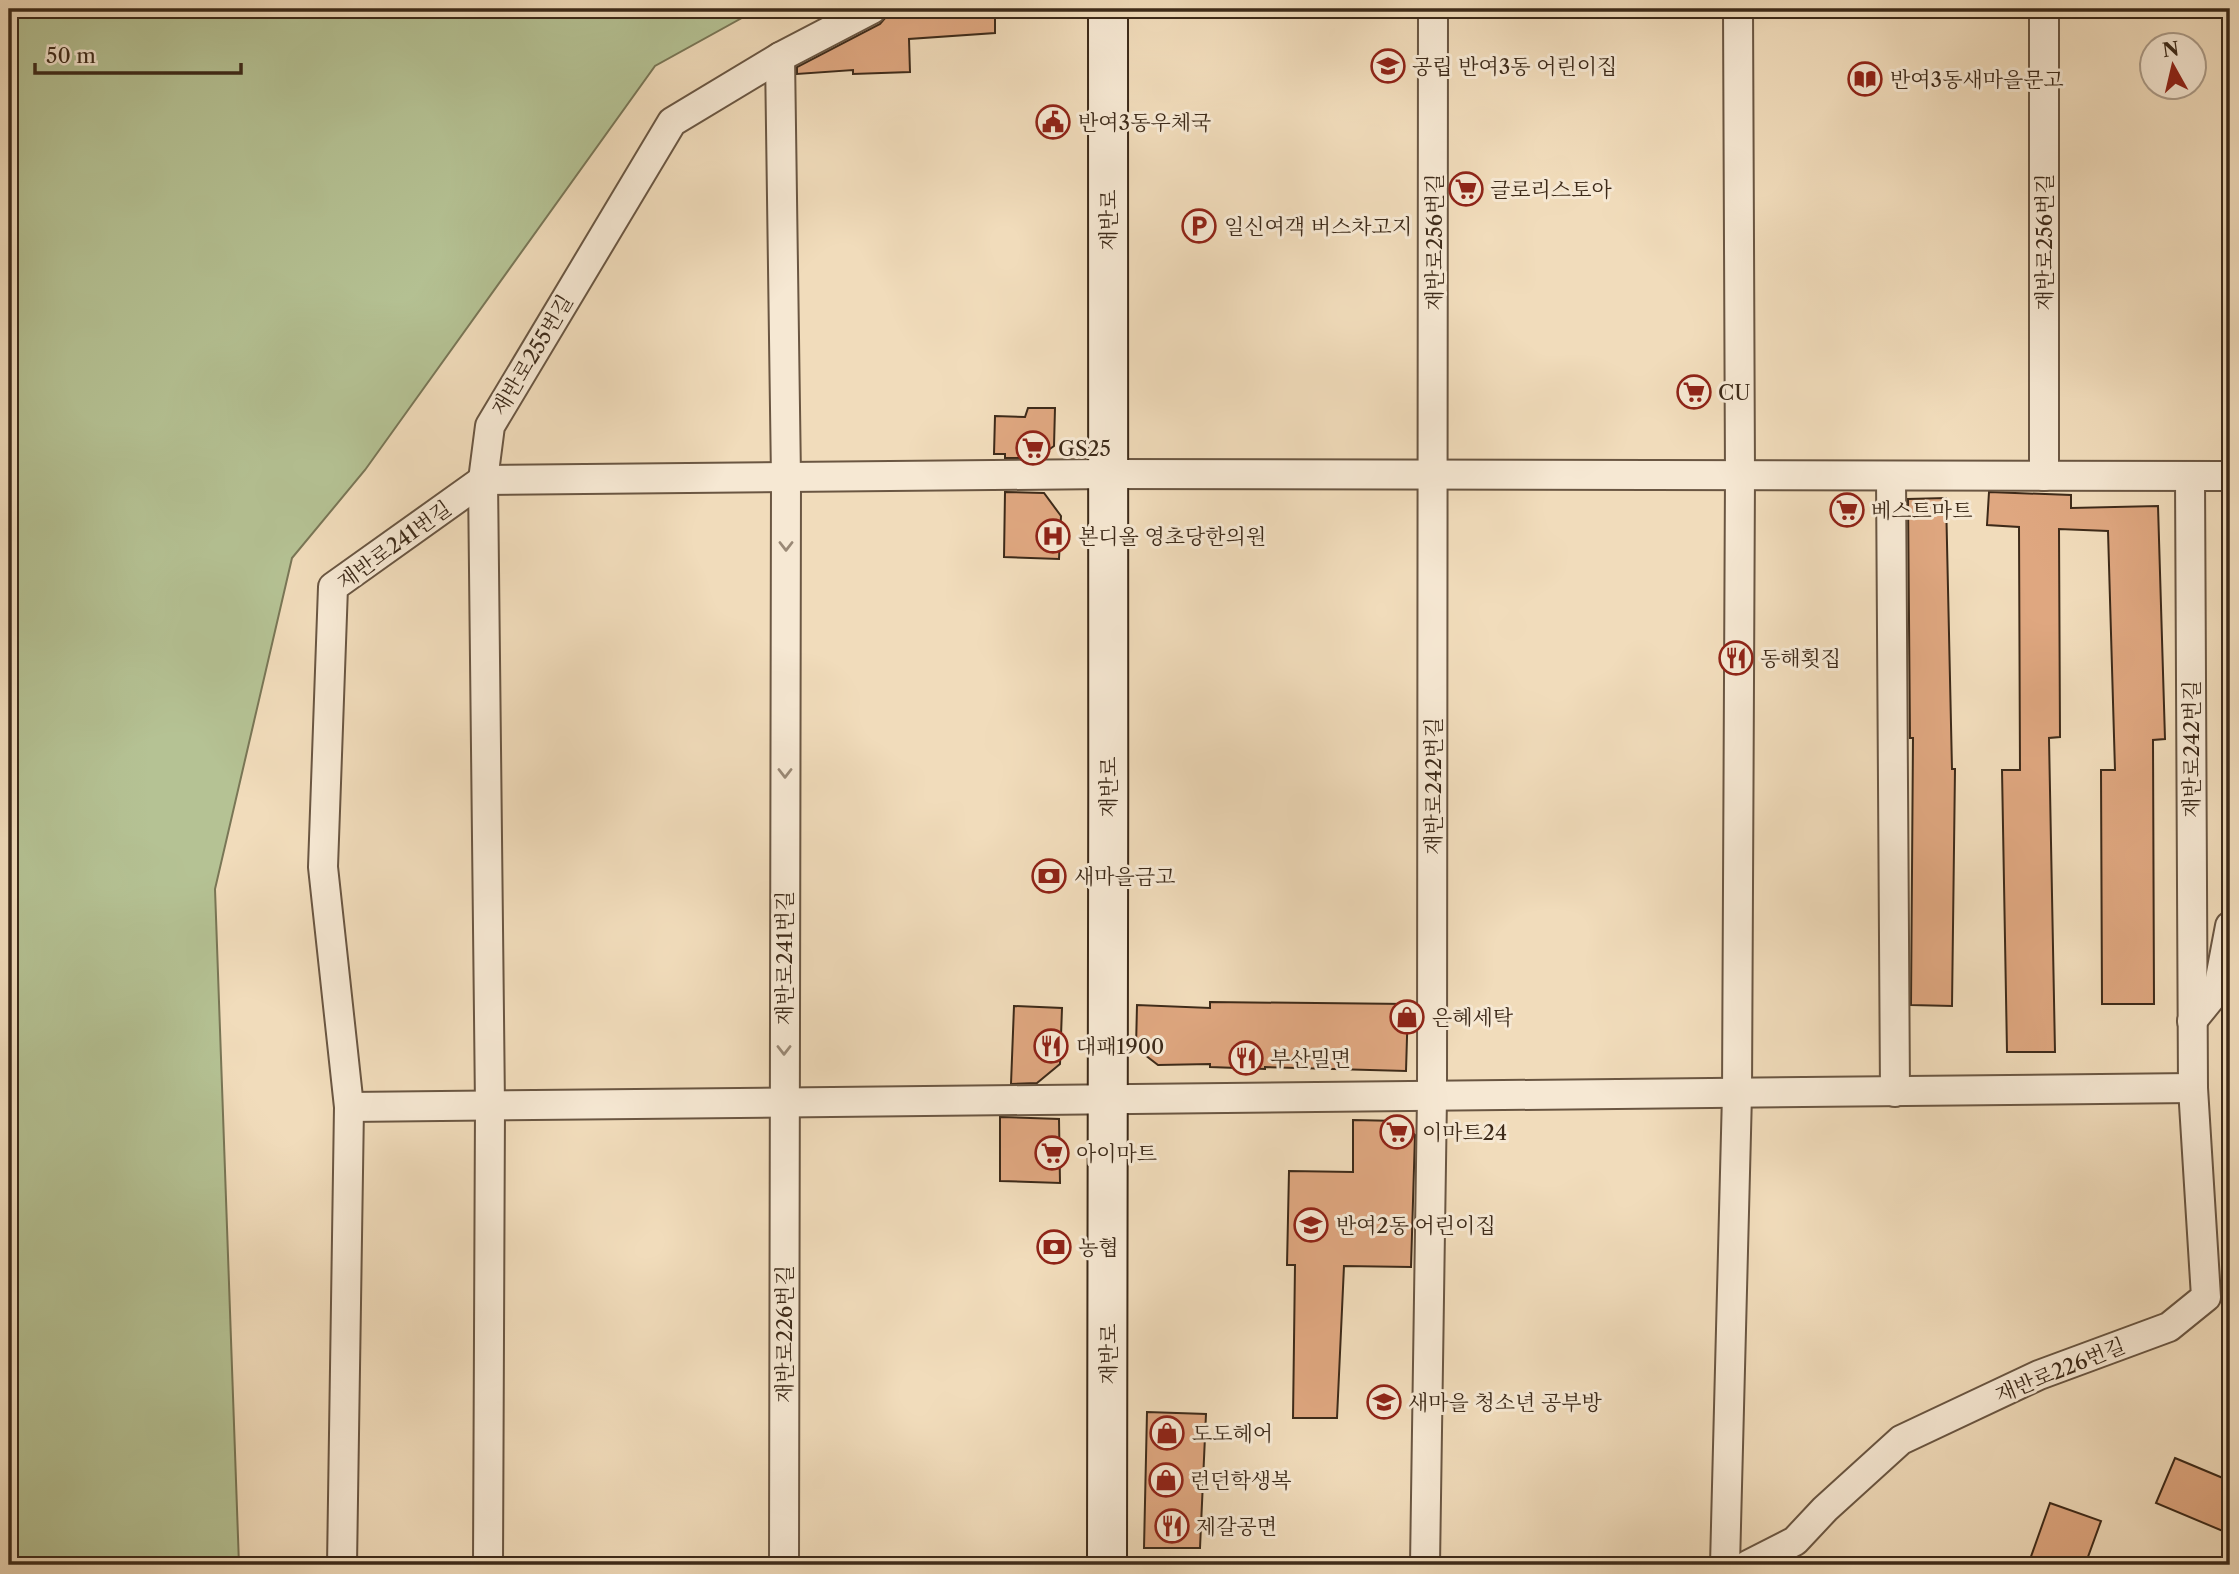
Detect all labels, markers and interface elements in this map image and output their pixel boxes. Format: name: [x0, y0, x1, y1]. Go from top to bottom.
scale bar: [35, 32, 242, 76]
north arrow: [2138, 32, 2208, 102]
text: N: [2161, 37, 2180, 62]
text: 50 m: [46, 43, 96, 68]
school or university icon: 공립 반여3동 어린이집: [1369, 47, 1407, 85]
place label: 공립 반여3동 어린이집: [1412, 54, 1617, 79]
library icon: 반여3동새마을문고: [1846, 60, 1884, 98]
place label: 반여3동새마을문고: [1890, 67, 2064, 92]
public building icon: 반여3동우체국: [1034, 103, 1072, 141]
place label: 반여3동우체국: [1078, 110, 1211, 135]
supermarket icon: 글로리스토아: [1447, 170, 1485, 208]
street label: 재반로256번길: [1422, 173, 1447, 311]
street label: 재반로256번길: [2032, 173, 2057, 311]
place label: 글로리스토아: [1490, 177, 1612, 202]
street label: 재반로: [1096, 190, 1121, 250]
parking icon: 일신여객 버스차고지: [1180, 207, 1218, 245]
place label: 일신여객 버스차고지: [1224, 214, 1412, 239]
street label: 재반로255번길: [486, 290, 578, 420]
supermarket icon: CU: [1675, 373, 1713, 411]
place label: CU: [1718, 380, 1750, 405]
supermarket icon: GS25: [1014, 429, 1052, 467]
place label: GS25: [1058, 436, 1111, 461]
supermarket icon: 베스트마트: [1828, 491, 1866, 529]
street label: 재반로241번길: [332, 495, 456, 595]
place label: 베스트마트: [1871, 498, 1972, 523]
hospital icon: 본디올 영초당한의원: [1034, 517, 1072, 555]
place label: 본디올 영초당한의원: [1078, 524, 1266, 549]
one-way arrow: [778, 541, 794, 552]
restaurant icon: 동해횟집: [1717, 639, 1755, 677]
place label: 동해횟집: [1760, 646, 1841, 671]
street label: 재반로242번길: [2179, 680, 2204, 818]
street label: 재반로242번길: [1421, 717, 1446, 855]
street label: 재반로: [1096, 757, 1121, 817]
one-way arrow: [777, 769, 793, 779]
bank icon: 새마을금고: [1030, 857, 1068, 895]
place label: 새마을금고: [1074, 864, 1175, 889]
street label: 재반로241번길: [772, 891, 797, 1025]
shop icon: 은혜세탁: [1388, 998, 1426, 1036]
place label: 은혜세탁: [1432, 1005, 1514, 1030]
restaurant icon: 대패1900: [1032, 1027, 1070, 1065]
place label: 대패1900: [1076, 1034, 1164, 1059]
restaurant icon: 부산밀면: [1227, 1039, 1265, 1077]
one-way arrow: [776, 1045, 792, 1056]
place label: 부산밀면: [1270, 1046, 1351, 1071]
supermarket icon: 이마트24: [1378, 1113, 1416, 1151]
place label: 이마트24: [1422, 1120, 1507, 1145]
supermarket icon: 아이마트: [1033, 1134, 1071, 1172]
place label: 아이마트: [1076, 1141, 1157, 1166]
school or university icon: 반여2동 어린이집: [1292, 1206, 1330, 1244]
place label: 반여2동 어린이집: [1336, 1213, 1496, 1238]
bank icon: 농협: [1035, 1228, 1073, 1266]
place label: 농협: [1078, 1235, 1119, 1260]
street label: 재반로226번길: [772, 1265, 797, 1403]
street label: 재반로: [1096, 1324, 1121, 1384]
street label: 재반로226번길: [1991, 1333, 2129, 1407]
school or university icon: 새마을 청소년 공부방: [1365, 1383, 1403, 1421]
place label: 새마을 청소년 공부방: [1408, 1390, 1602, 1415]
shop icon: 도도헤어: [1148, 1414, 1186, 1452]
place label: 도도헤어: [1192, 1421, 1273, 1446]
shop icon: 런던학생복: [1147, 1461, 1185, 1499]
place label: 런던학생복: [1190, 1468, 1291, 1493]
restaurant icon: 제갈공면: [1153, 1507, 1191, 1545]
place label: 제갈공면: [1196, 1514, 1277, 1539]

